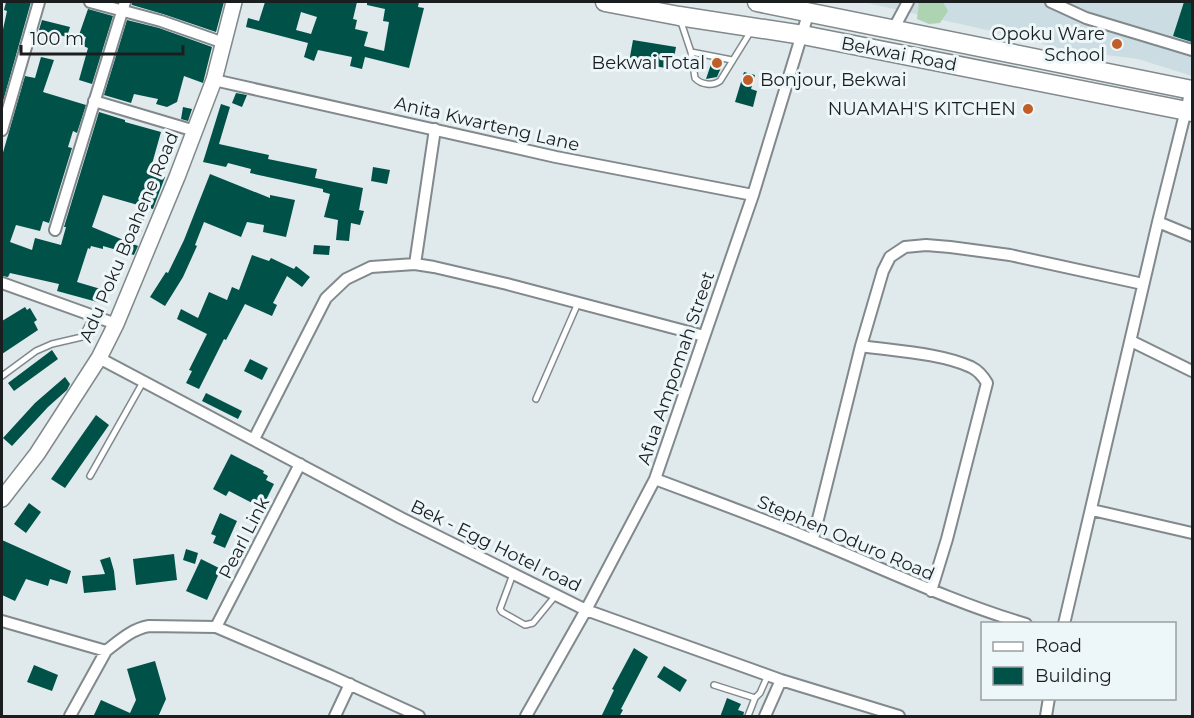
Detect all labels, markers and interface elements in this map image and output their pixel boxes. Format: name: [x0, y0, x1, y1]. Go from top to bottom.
scale bar: [21, 18, 183, 56]
place label: Opoku Ware School: [992, 23, 1105, 66]
text: 100 m: [30, 28, 84, 50]
street label: Bekwai Road: [839, 32, 959, 76]
marker: Opoku Ware School: [1110, 37, 1124, 51]
place label: Bekwai Total: [592, 52, 705, 74]
marker: Bekwai Total: [710, 56, 724, 70]
place label: Bonjour, Bekwai: [760, 69, 907, 91]
marker: Bonjour, Bekwai: [741, 73, 755, 87]
street label: Anita Kwarteng Lane: [392, 92, 582, 156]
place label: NUAMAH'S KITCHEN: [828, 98, 1016, 120]
marker: NUAMAH'S KITCHEN: [1021, 102, 1035, 116]
street label: Adu Poku Boahene Road: [75, 128, 183, 346]
street label: Afua Ampomah Street: [633, 268, 719, 468]
street label: Stephen Oduro Road: [754, 491, 938, 585]
street label: Pearl Link: [214, 493, 274, 583]
street label: Bek - Egg Hotel road: [407, 495, 585, 597]
legend: [981, 622, 1176, 700]
text: Road: [1035, 635, 1082, 657]
text: Building: [1035, 665, 1112, 687]

